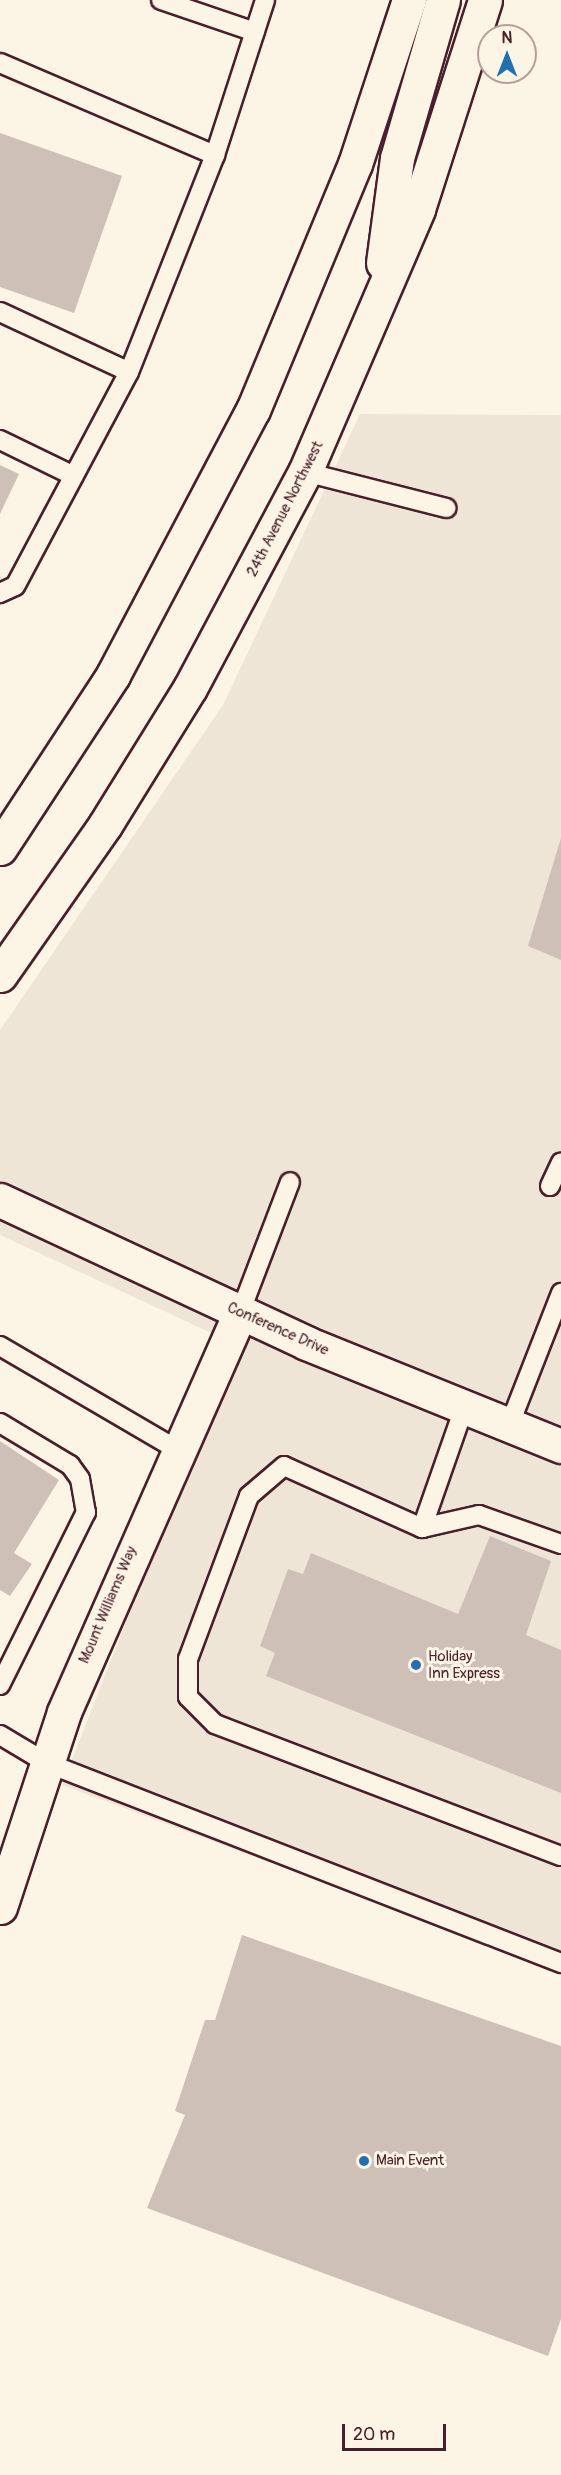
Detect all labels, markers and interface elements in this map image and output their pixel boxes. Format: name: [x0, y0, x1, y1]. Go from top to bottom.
north arrow: [477, 24, 537, 84]
text: N: [502, 28, 512, 48]
street label: 24th Avenue Northwest: [243, 438, 327, 580]
street label: Conference Drive: [224, 1299, 332, 1359]
street label: Mount Williams Way: [75, 1544, 141, 1666]
place label: Holiday Inn Express: [428, 1647, 500, 1682]
marker: Holiday Inn Express: [409, 1658, 423, 1672]
place label: Main Event: [376, 2152, 444, 2170]
marker: Main Event: [357, 2154, 371, 2168]
scale bar: [345, 2412, 448, 2450]
text: 20 m: [353, 2423, 395, 2446]

